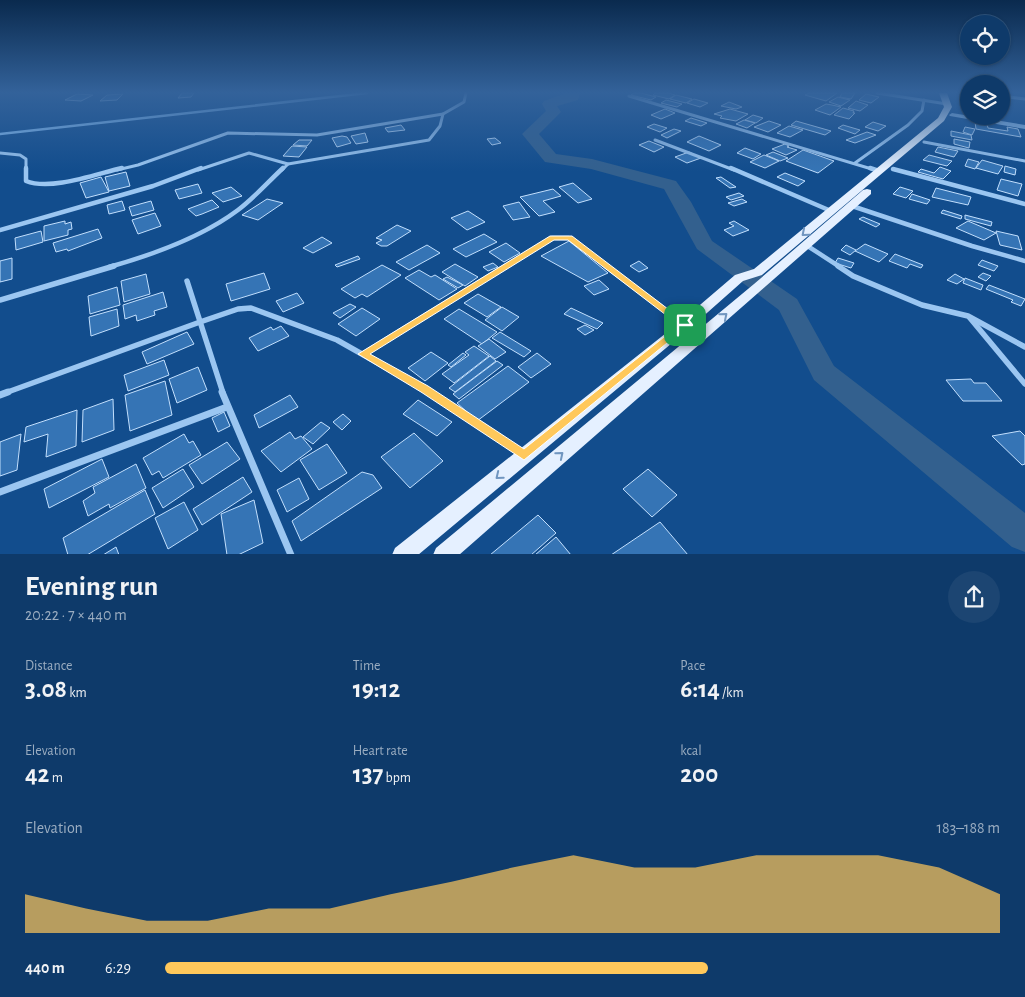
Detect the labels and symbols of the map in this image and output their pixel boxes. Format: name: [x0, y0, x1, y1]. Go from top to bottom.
one-way arrow: [802, 228, 811, 236]
pin: [664, 304, 706, 346]
one-way arrow: [719, 313, 728, 322]
one-way arrow: [554, 453, 563, 461]
one-way arrow: [496, 470, 505, 478]

